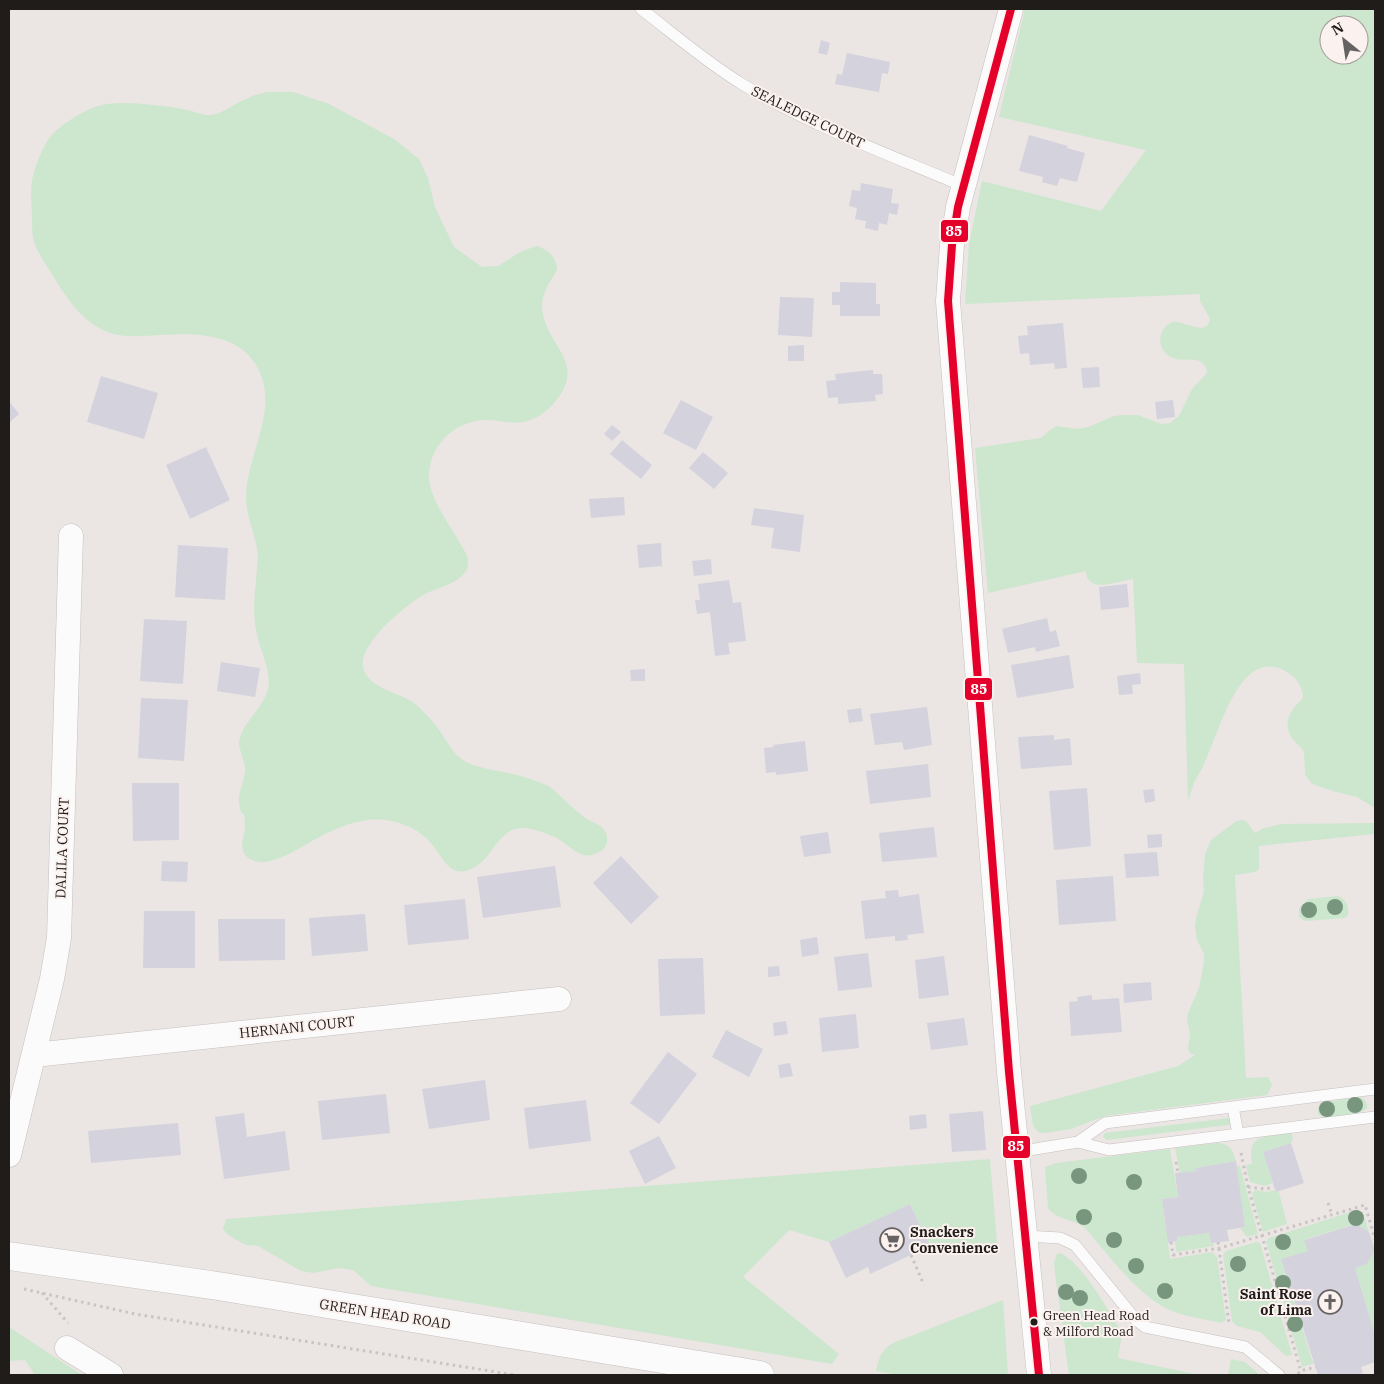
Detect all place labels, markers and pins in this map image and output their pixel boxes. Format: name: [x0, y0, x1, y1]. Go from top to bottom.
place label: Snackers Convenience: [910, 1223, 999, 1257]
supermarket icon: Snackers Convenience: [879, 1227, 905, 1253]
place label: Saint Rose of Lima: [1240, 1285, 1312, 1319]
church icon: Saint Rose of Lima: [1317, 1289, 1343, 1315]
place label: Green Head Road & Milford Road: [1043, 1307, 1150, 1340]
marker: Green Head Road & Milford Road: [1029, 1317, 1039, 1327]

